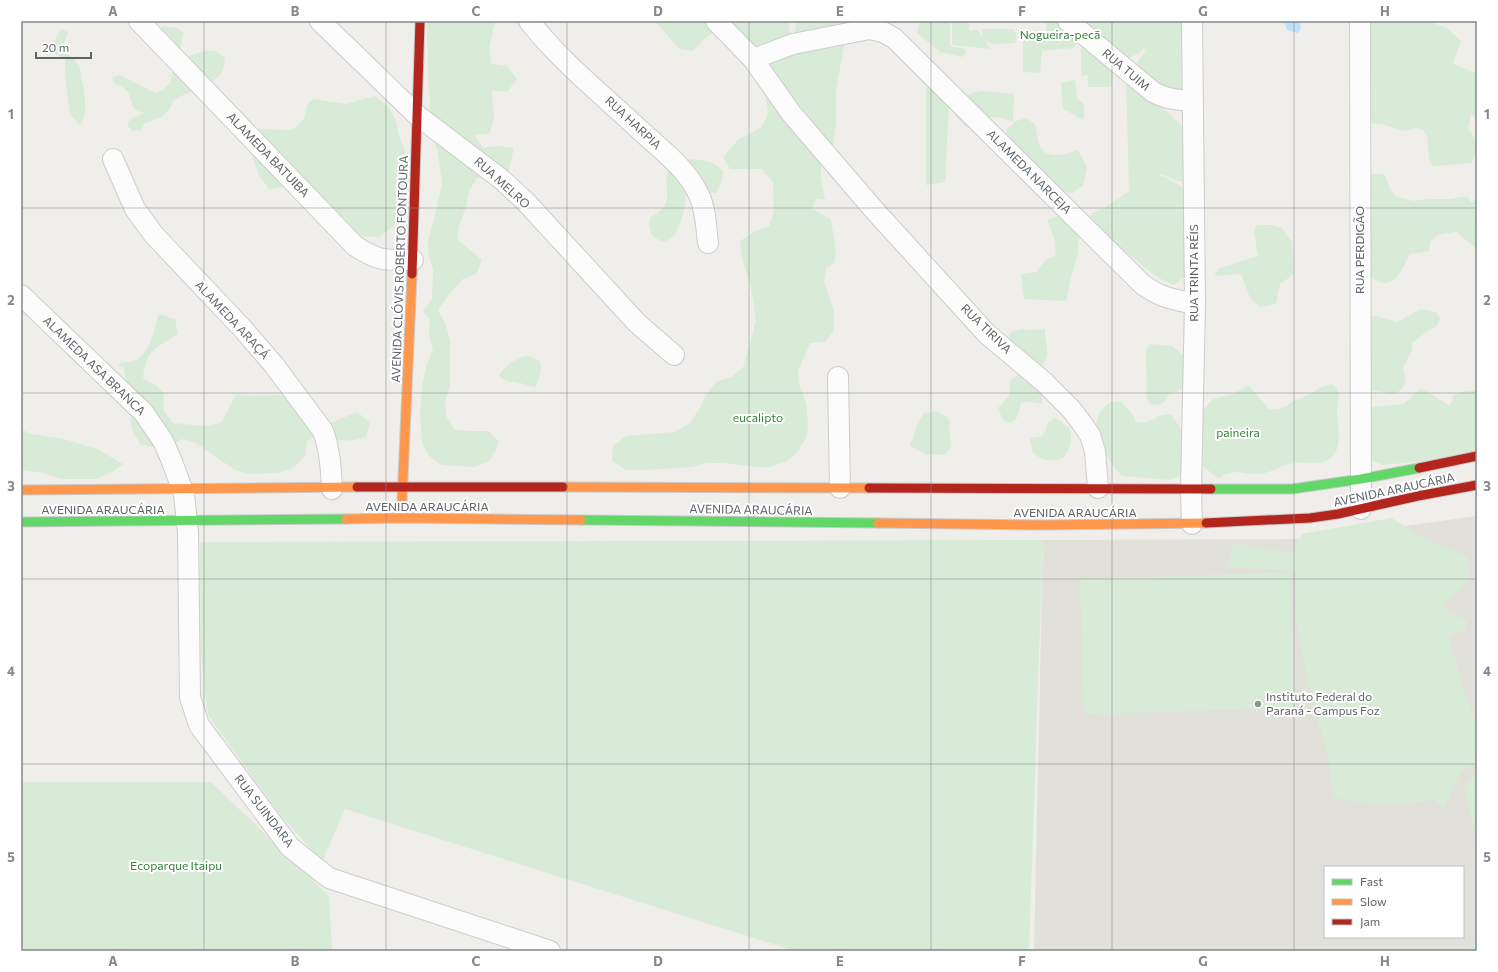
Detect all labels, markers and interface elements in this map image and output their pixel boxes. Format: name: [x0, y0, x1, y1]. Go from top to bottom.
text: A: [108, 3, 118, 19]
text: B: [291, 3, 300, 19]
text: C: [472, 3, 481, 19]
text: D: [653, 3, 663, 19]
text: E: [836, 3, 844, 19]
text: F: [1018, 3, 1026, 19]
text: G: [1198, 3, 1208, 19]
text: H: [1380, 3, 1390, 19]
park label: Nogueira-pecã: [1020, 27, 1100, 41]
scale bar: [36, 34, 91, 60]
text: 20 m: [42, 40, 69, 54]
street label: RUA TUIM: [1100, 45, 1153, 93]
street label: RUA HARPIA: [603, 93, 665, 152]
text: 1: [8, 106, 14, 122]
text: 1: [1484, 106, 1490, 122]
street label: ALAMEDA BATUIBA: [225, 109, 313, 199]
street label: ALAMEDA NARCEJA: [984, 126, 1075, 217]
street label: RUA MELRO: [472, 154, 533, 211]
street label: AVENIDA CLÓVIS ROBERTO FONTOURA: [388, 155, 410, 383]
street label: RUA PERDIGÃO: [1352, 206, 1366, 294]
street label: RUA TRINTA RÉIS: [1186, 224, 1200, 322]
street label: ALAMEDA ARAÇÁ: [193, 277, 273, 361]
text: 2: [7, 292, 15, 308]
text: 2: [1483, 292, 1491, 308]
street label: RUA TIRIVA: [958, 301, 1015, 356]
street label: ALAMEDA ASA BRANCA: [41, 313, 149, 418]
park label: eucalipto: [733, 410, 783, 424]
park label: paineira: [1216, 425, 1260, 439]
street label: AVENIDA ARAUCÁRIA: [1332, 469, 1456, 509]
text: 3: [7, 478, 15, 494]
text: 3: [1483, 478, 1491, 494]
street label: AVENIDA ARAUCÁRIA: [365, 499, 489, 513]
street label: AVENIDA ARAUCÁRIA: [689, 501, 813, 517]
street label: AVENIDA ARAUCÁRIA: [41, 502, 165, 516]
street label: AVENIDA ARAUCÁRIA: [1013, 505, 1137, 519]
text: 4: [7, 663, 15, 679]
text: 4: [1483, 663, 1491, 679]
place label: Instituto Federal do Paraná - Campus Foz: [1266, 689, 1380, 717]
marker: Instituto Federal do Paraná - Campus Foz: [1253, 699, 1263, 709]
street label: RUA SUINDARA: [232, 771, 297, 849]
text: 5: [7, 849, 15, 865]
text: 5: [1483, 849, 1491, 865]
park label: Ecoparque Itaipu: [130, 858, 222, 872]
legend: [1324, 866, 1464, 938]
text: Fast: [1360, 874, 1383, 888]
text: Slow: [1360, 894, 1387, 908]
text: Jam: [1360, 914, 1380, 929]
text: A: [108, 953, 118, 969]
text: B: [291, 953, 300, 969]
text: C: [472, 953, 481, 969]
text: D: [653, 953, 663, 969]
text: E: [836, 953, 844, 969]
text: F: [1018, 953, 1026, 969]
text: G: [1198, 953, 1208, 969]
text: H: [1380, 953, 1390, 969]

